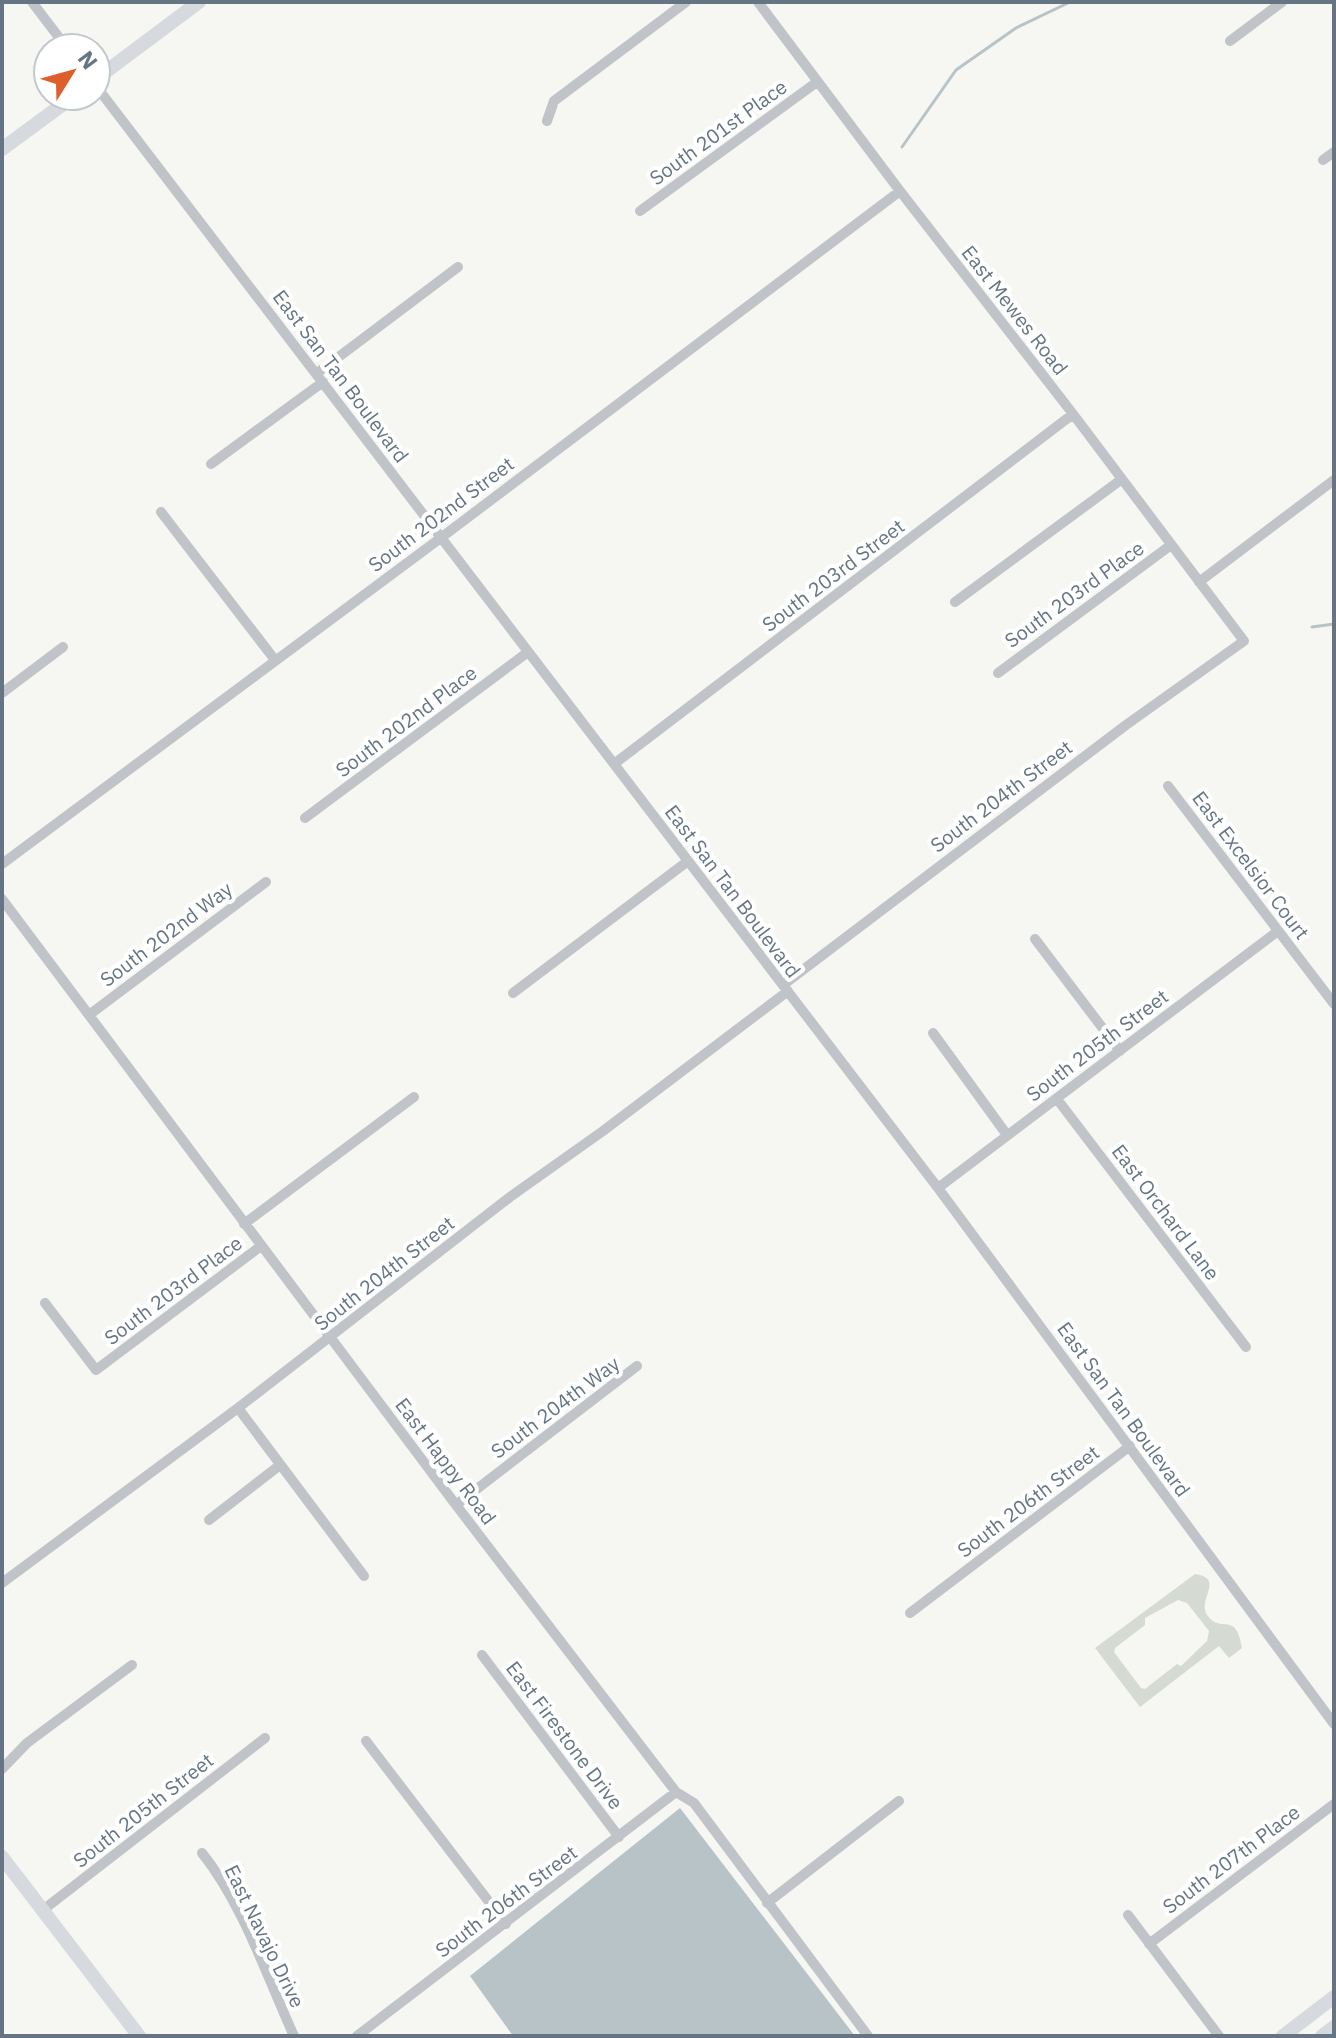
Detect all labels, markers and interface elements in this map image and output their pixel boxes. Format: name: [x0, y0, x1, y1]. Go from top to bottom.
north arrow: [32, 32, 112, 112]
text: N: [72, 45, 105, 75]
street label: South 201st Place: [644, 73, 792, 191]
street label: East Mewes Road: [956, 240, 1074, 380]
street label: East San Tan Boulevard: [267, 284, 415, 468]
street label: South 202nd Street: [363, 450, 519, 578]
street label: South 203rd Street: [756, 513, 910, 637]
street label: South 203rd Place: [999, 534, 1149, 654]
street label: South 202nd Place: [330, 659, 482, 783]
street label: South 204th Street: [924, 734, 1078, 858]
street label: East Excelsior Court: [1186, 785, 1316, 945]
street label: East San Tan Boulevard: [659, 799, 807, 983]
street label: South 202nd Way: [94, 875, 238, 993]
street label: South 205th Street: [1020, 983, 1174, 1107]
street label: East Orchard Lane: [1106, 1138, 1226, 1286]
street label: South 204th Street: [308, 1210, 460, 1336]
street label: South 203rd Place: [99, 1229, 247, 1351]
street label: East San Tan Boulevard: [1051, 1316, 1197, 1502]
street label: South 204th Way: [485, 1350, 625, 1464]
street label: East Happy Road: [389, 1392, 503, 1530]
street label: South 206th Street: [951, 1439, 1105, 1563]
street label: East Firestone Drive: [500, 1655, 630, 1815]
street label: South 205th Street: [67, 1747, 219, 1873]
street label: South 207th Place: [1157, 1798, 1305, 1920]
street label: South 206th Street: [429, 1839, 583, 1963]
street label: East Navajo Drive: [219, 1860, 311, 2012]

